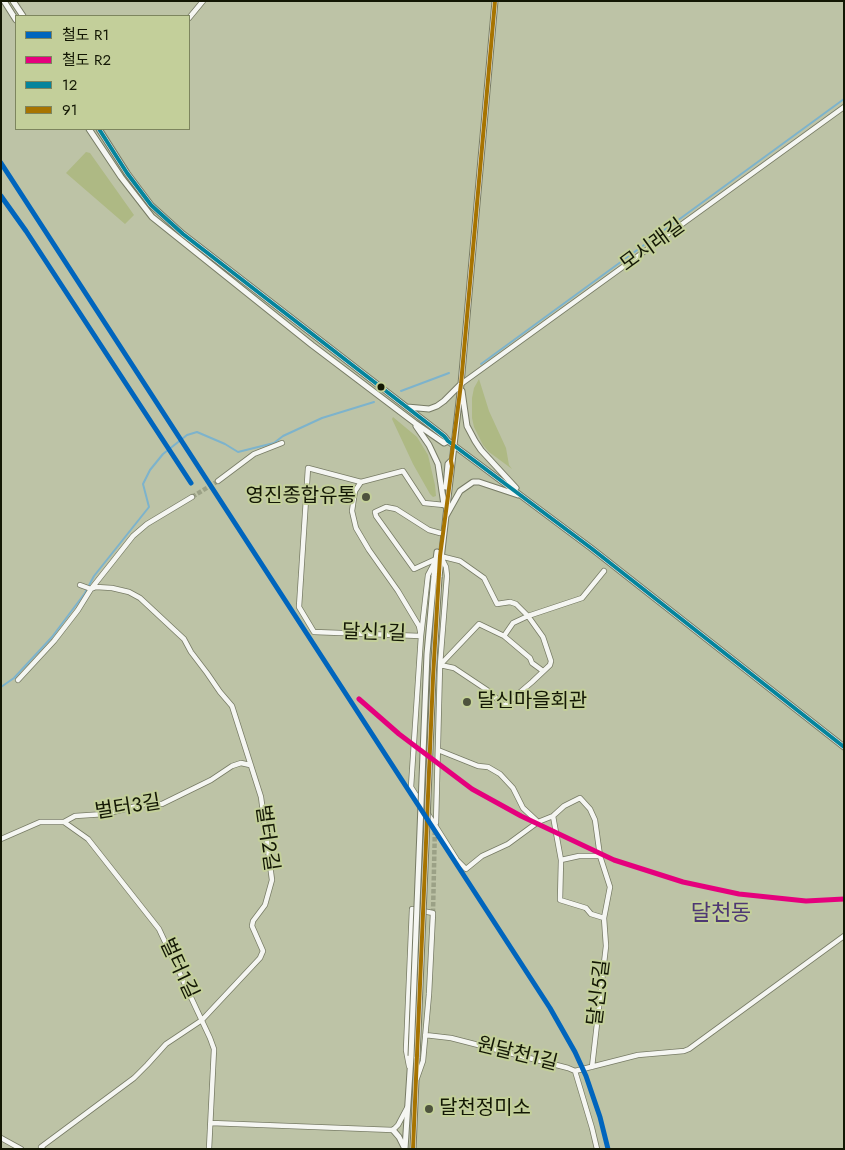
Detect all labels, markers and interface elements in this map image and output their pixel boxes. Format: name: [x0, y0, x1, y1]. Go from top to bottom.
legend: [15, 15, 190, 130]
text: 철도 R1: [62, 24, 109, 46]
text: 철도 R2: [62, 49, 111, 71]
text: 12: [62, 74, 77, 96]
text: 91: [62, 99, 77, 121]
street label: 모시래길: [616, 215, 690, 277]
unlabelled marker: [376, 382, 386, 392]
place label: 영진종합유통: [246, 485, 356, 509]
marker: 영진종합유통: [360, 491, 372, 503]
street label: 달신1길: [342, 621, 406, 647]
place label: 달신마을회관: [477, 690, 587, 714]
marker: 달신마을회관: [461, 696, 473, 708]
street label: 벌터3길: [93, 791, 163, 825]
street label: 벌터2길: [249, 803, 283, 873]
district label: 달천동: [691, 902, 751, 928]
street label: 벌터1길: [154, 935, 202, 1003]
street label: 달신5길: [584, 959, 616, 1027]
street label: 원달천1길: [474, 1033, 560, 1077]
place label: 달천정미소: [439, 1097, 531, 1121]
marker: 달천정미소: [423, 1103, 435, 1115]

